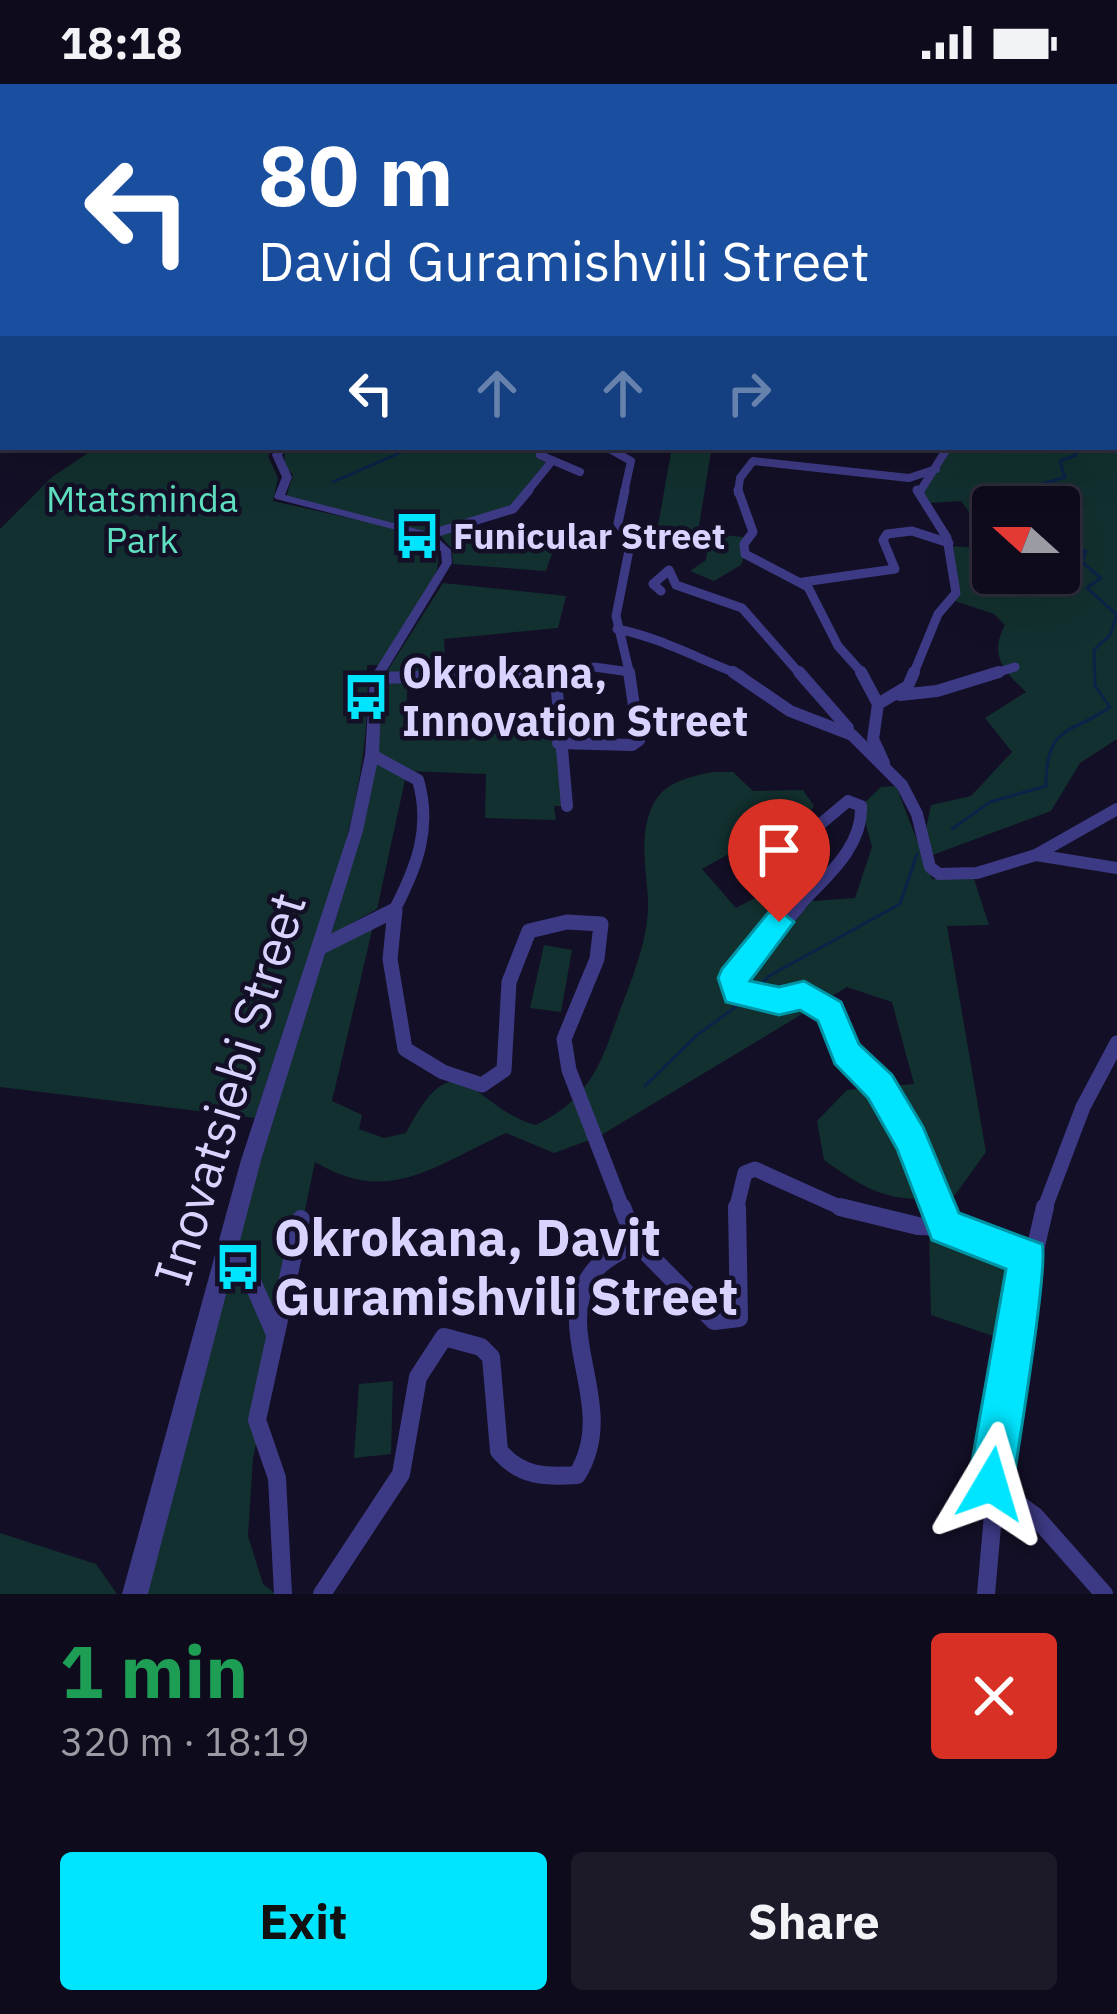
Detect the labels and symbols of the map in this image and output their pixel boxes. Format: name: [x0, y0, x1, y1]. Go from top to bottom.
park label: Mtatsminda Park: [46, 475, 238, 563]
north arrow: [972, 486, 1080, 594]
bus stop icon: Funicular Street: [392, 511, 442, 561]
place label: Funicular Street: [453, 512, 726, 559]
place label: Okrokana, Innovation Street: [402, 645, 748, 748]
bus stop icon: Okrokana, Innovation Street: [341, 672, 391, 722]
pin: [728, 799, 830, 922]
street label: Inovatsiebi Street: [138, 884, 320, 1293]
place label: Okrokana, Davit Guramishvili Street: [274, 1204, 738, 1329]
bus stop icon: Okrokana, Davit Guramishvili Street: [213, 1242, 263, 1292]
position arrow: [928, 1421, 1054, 1547]

